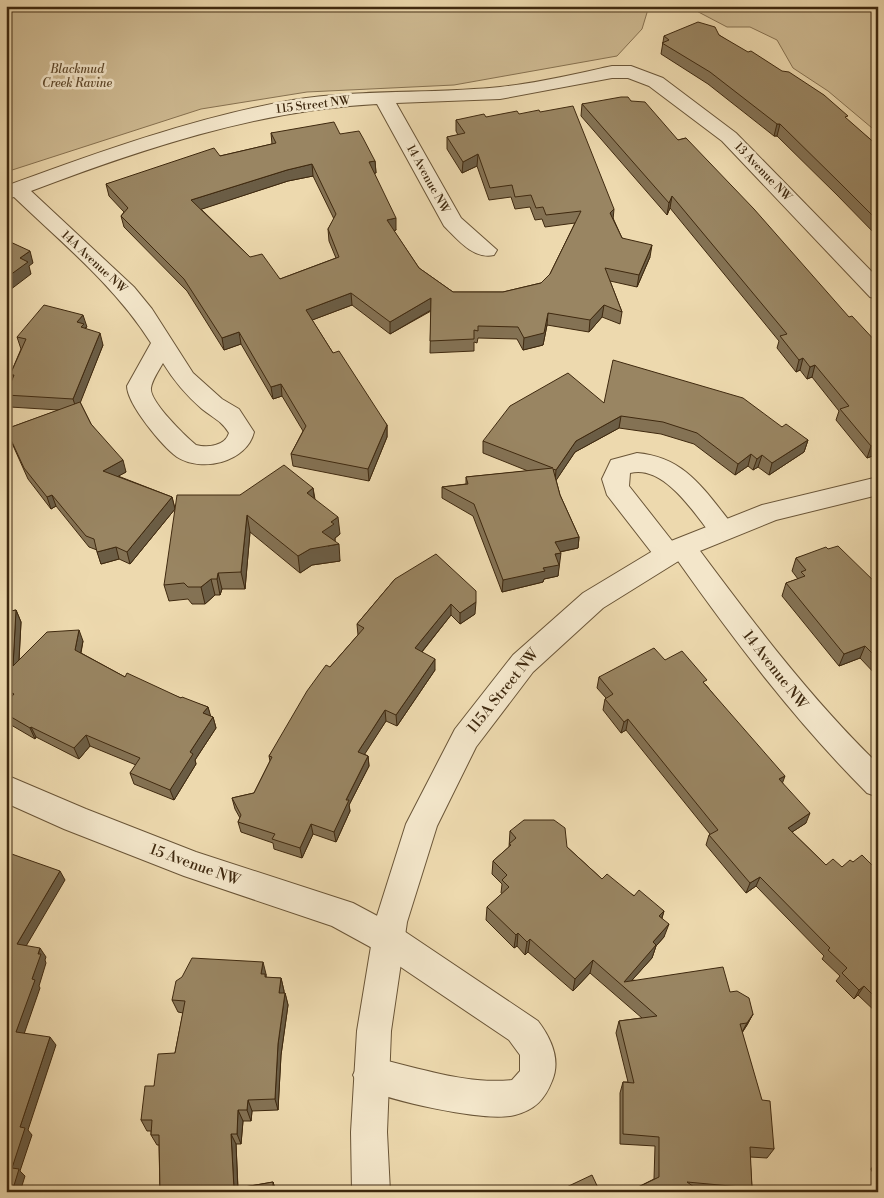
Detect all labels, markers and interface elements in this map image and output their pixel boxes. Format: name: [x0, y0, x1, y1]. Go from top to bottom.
park label: Blackmud Creek Ravine: [42, 62, 113, 91]
street label: 115 Street NW: [275, 93, 352, 117]
street label: 13 Avenue NW: [731, 139, 796, 205]
street label: 14 Avenue NW: [403, 142, 454, 217]
street label: 14A Avenue NW: [58, 228, 131, 297]
street label: 14 Avenue NW: [738, 627, 812, 714]
street label: 115A Street NW: [463, 644, 543, 737]
street label: 15 Avenue NW: [147, 840, 243, 890]

